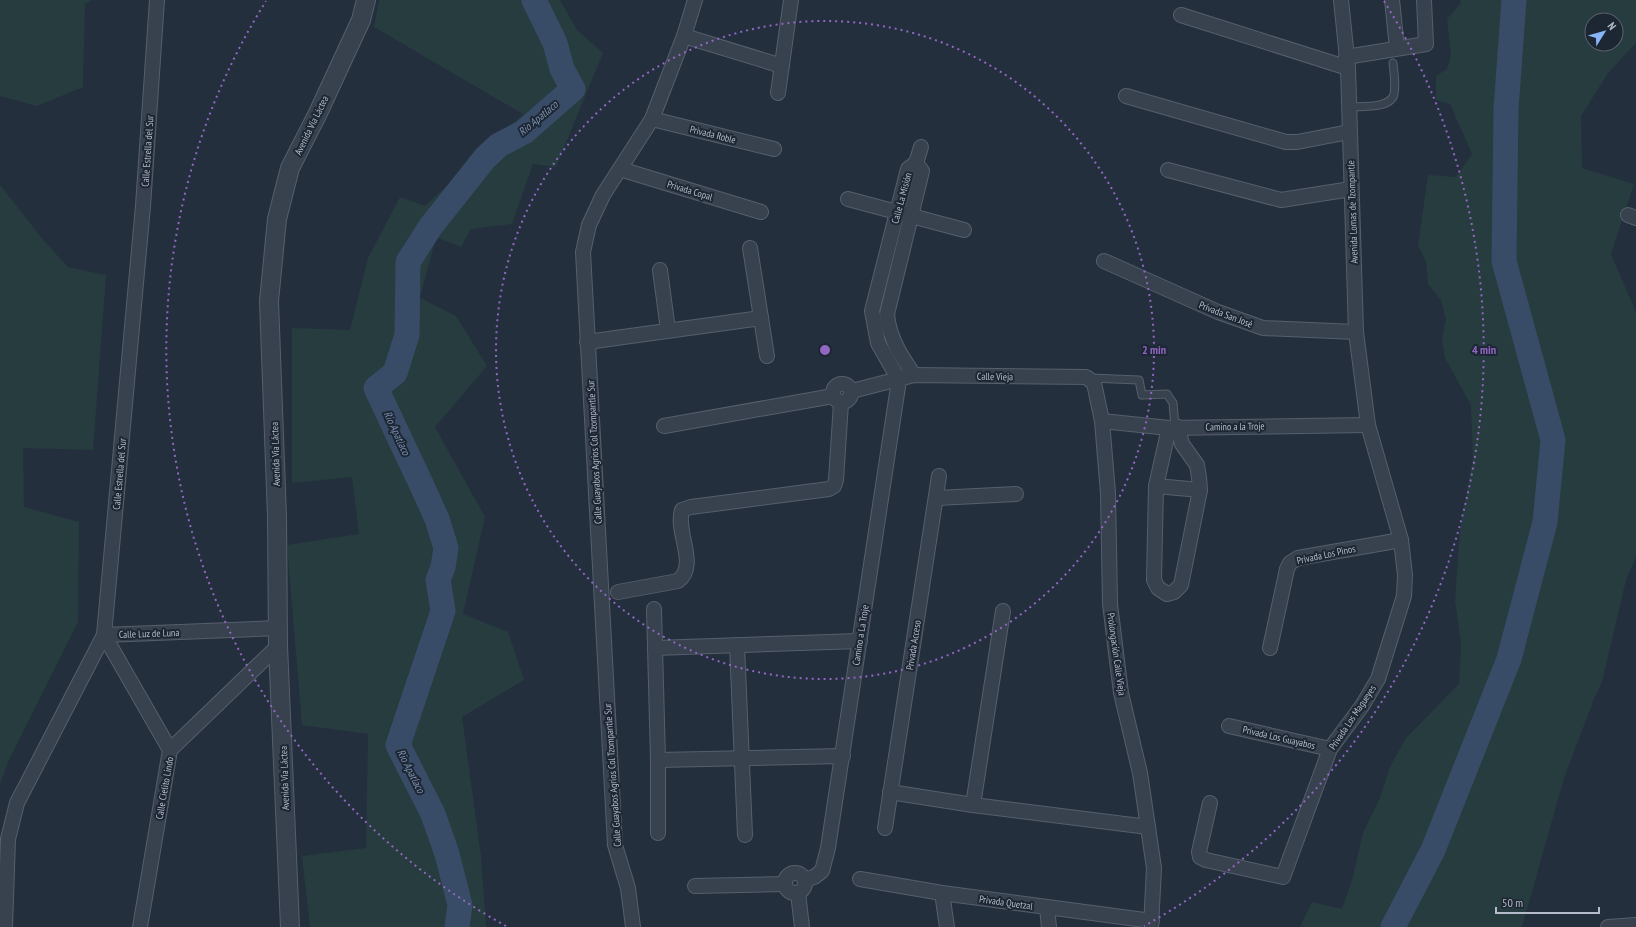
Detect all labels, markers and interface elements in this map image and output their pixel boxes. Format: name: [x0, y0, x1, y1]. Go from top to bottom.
north arrow: [1584, 12, 1624, 52]
text: N: [1605, 19, 1619, 33]
street label: Avenida Vía Láctea: [292, 93, 331, 157]
water label: Rio Apatlaco: [515, 97, 562, 139]
street label: Calle Estrella del Sur: [139, 115, 157, 187]
street label: Privada Roble: [688, 122, 737, 146]
street label: Avenida Lomas de Tzompantle: [1344, 160, 1361, 264]
street label: Calle La Misión: [888, 171, 915, 225]
street label: Privada Copal: [666, 177, 715, 204]
street label: Privada San José: [1197, 298, 1255, 331]
text: 2 min: [1142, 342, 1166, 357]
text: 4 min: [1472, 342, 1496, 357]
centre of rings: [818, 343, 832, 357]
street label: Calle Vieja: [977, 370, 1013, 383]
street label: Calle Guayabos Agrios Col Tzompantle Sur: [584, 380, 605, 524]
water label: Rio Apatlaco: [381, 409, 414, 459]
street label: Camino a la Troje: [1205, 419, 1265, 434]
street label: Avenida Vía Láctea: [268, 422, 283, 486]
street label: Calle Estrella del Sur: [110, 438, 129, 510]
street label: Privada Los Pinos: [1296, 542, 1357, 567]
street label: Camino a La Troje: [849, 604, 872, 666]
street label: Prolongación Calle Vieja: [1104, 612, 1129, 696]
street label: Privada Acceso: [903, 619, 924, 671]
street label: Calle Luz de Luna: [119, 626, 179, 641]
street label: Privada Los Magueyes: [1326, 682, 1379, 752]
street label: Calle Guayabos Agrios Col Tzompantle Sur: [601, 702, 624, 847]
street label: Privada Los Guayabos: [1241, 723, 1317, 752]
street label: Avenida Vía Láctea: [277, 746, 292, 810]
water label: Rio Apatlaco: [394, 747, 429, 796]
street label: Calle Cielito Lindo: [153, 756, 176, 820]
scale bar: [1496, 889, 1599, 915]
street label: Privada Quetzal: [978, 892, 1034, 913]
text: 50 m: [1502, 895, 1523, 910]

